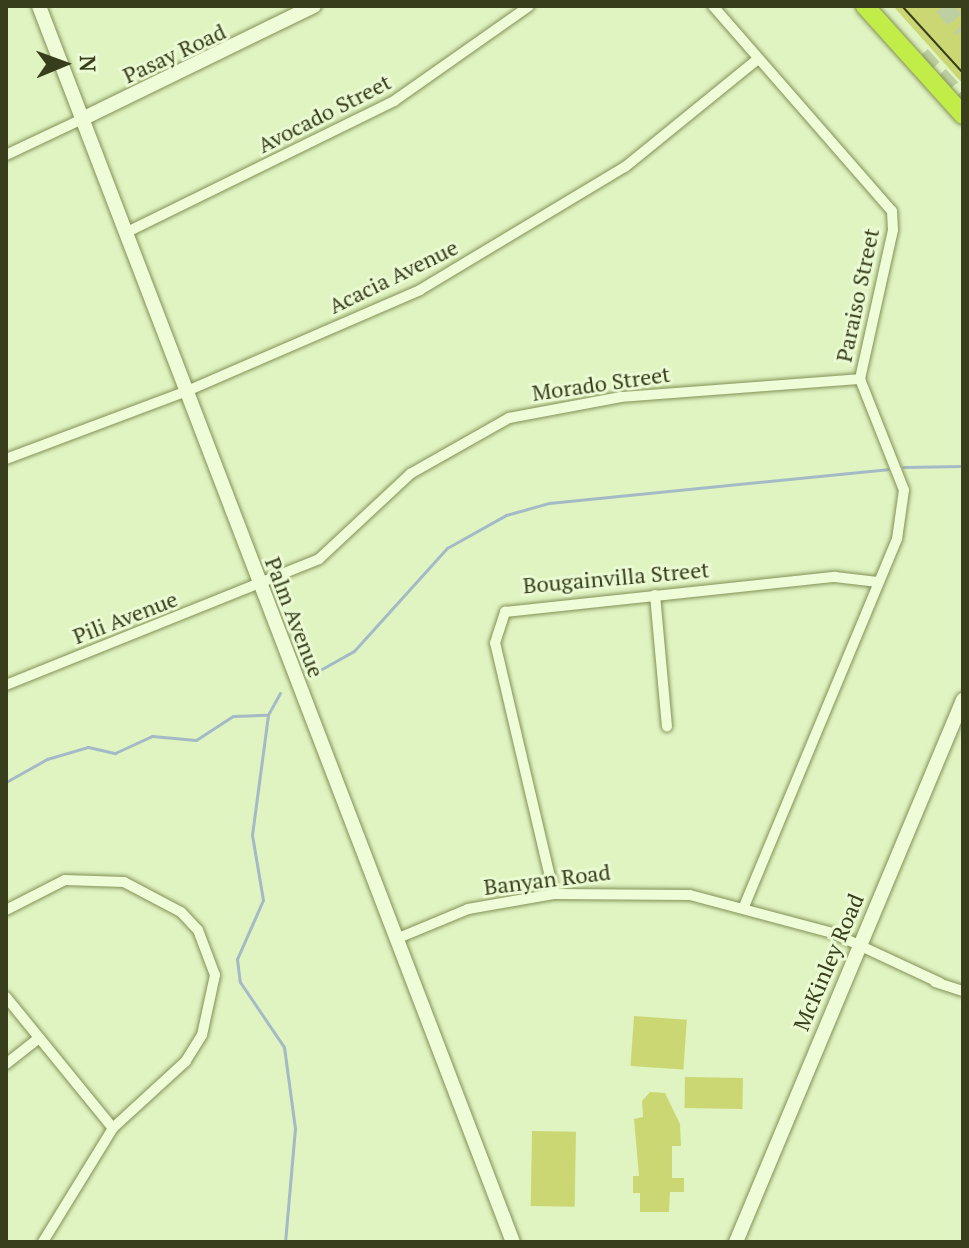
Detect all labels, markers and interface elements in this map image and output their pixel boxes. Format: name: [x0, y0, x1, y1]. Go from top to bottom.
street label: Pasay Road: [118, 18, 230, 88]
north arrow: [24, 24, 104, 104]
text: N: [74, 55, 103, 72]
street label: Avocado Street: [253, 68, 395, 158]
street label: Paraiso Street: [830, 226, 884, 364]
street label: Acacia Avenue: [324, 233, 462, 319]
street label: Morado Street: [530, 360, 672, 406]
street label: Palm Avenue: [260, 553, 330, 681]
street label: Bougainvilla Street: [522, 556, 710, 598]
street label: Pili Avenue: [69, 585, 181, 649]
street label: Banyan Road: [482, 858, 612, 900]
street label: McKinley Road: [787, 890, 869, 1034]

